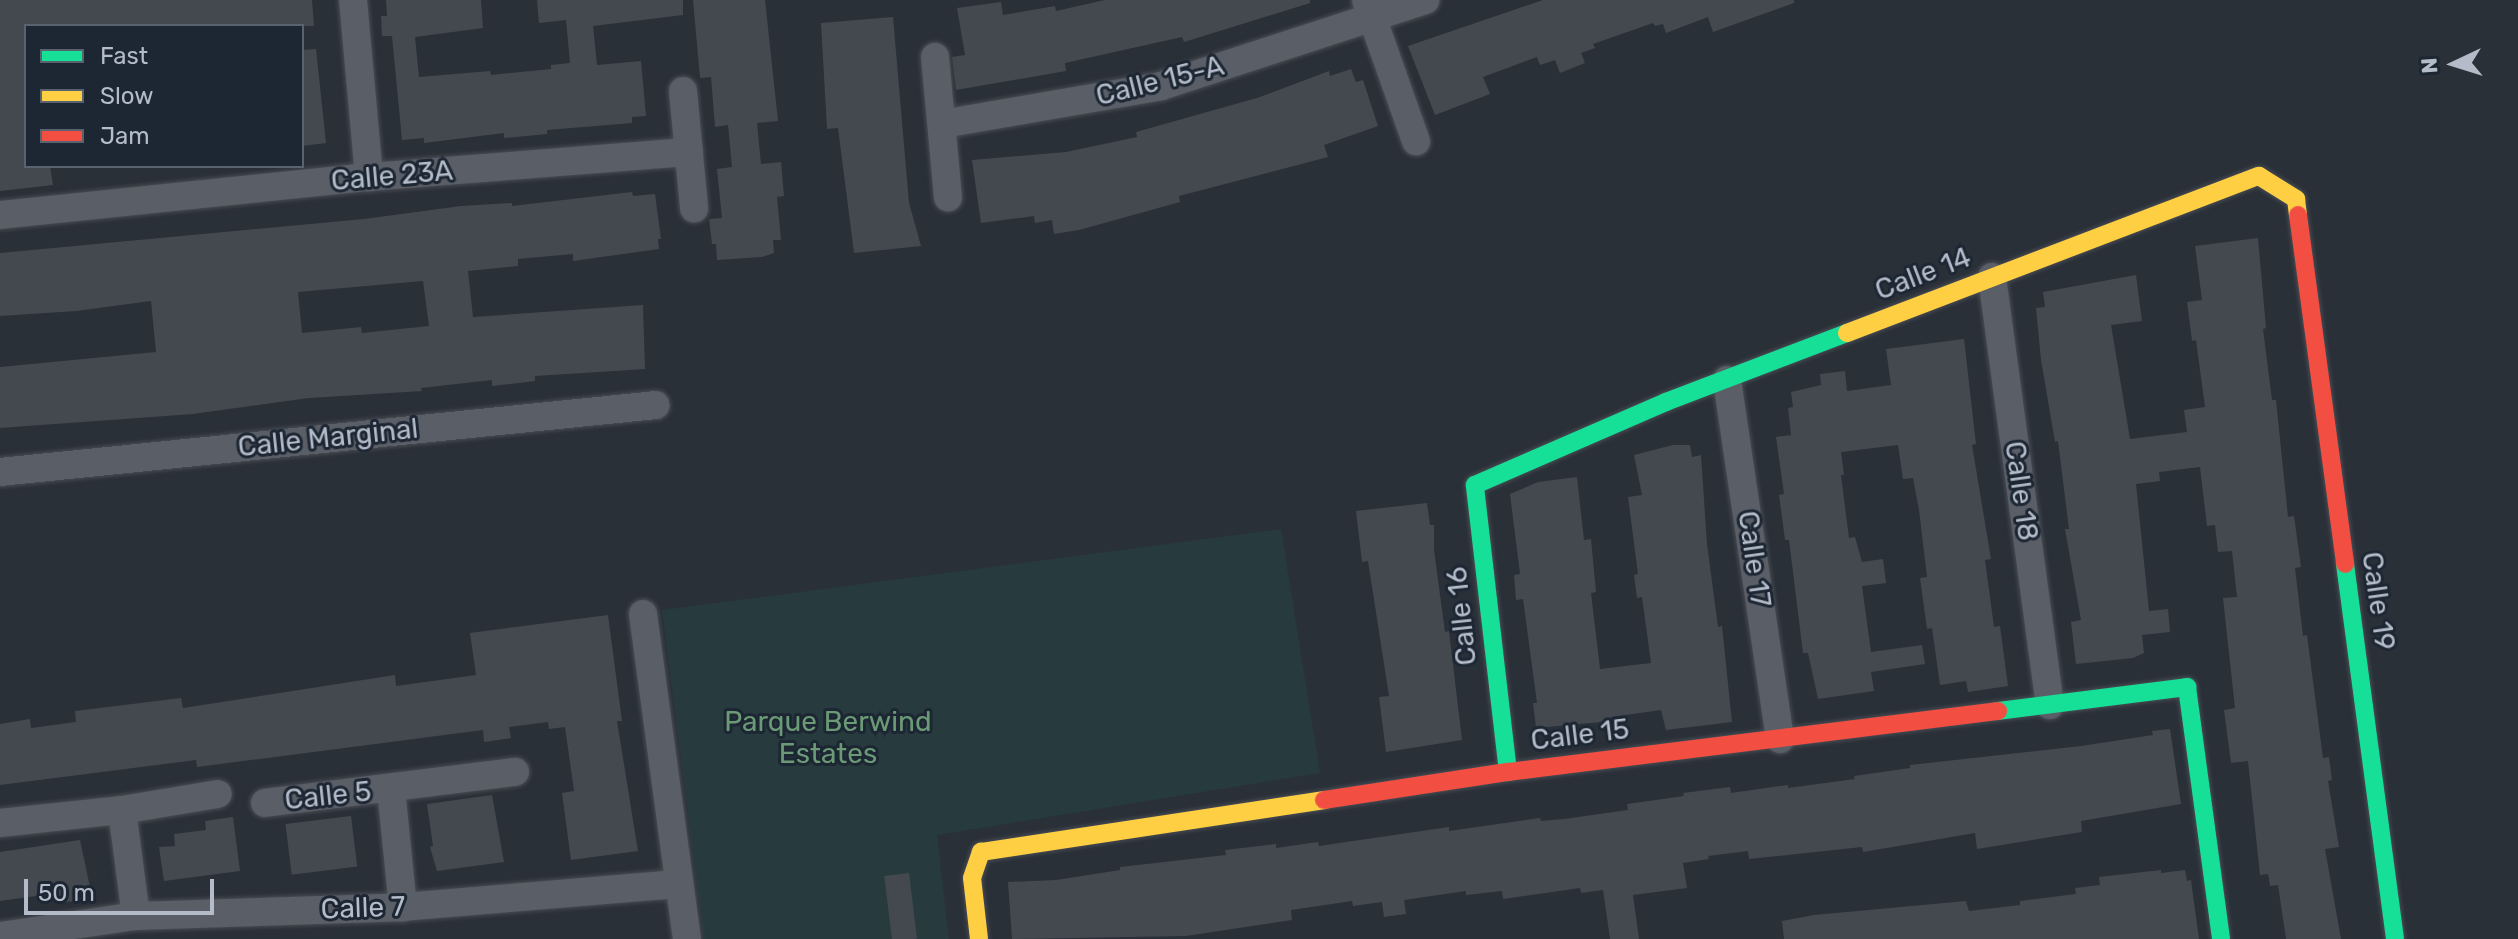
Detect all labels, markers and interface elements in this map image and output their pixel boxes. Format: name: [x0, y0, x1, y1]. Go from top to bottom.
legend: [24, 24, 304, 168]
north arrow: [2414, 24, 2494, 104]
text: Fast: [100, 42, 148, 70]
street label: Calle 15-A: [1093, 49, 1227, 113]
text: N: [2416, 57, 2444, 75]
text: Slow: [100, 82, 153, 110]
text: Jam: [100, 122, 150, 150]
street label: Calle 23A: [330, 154, 454, 198]
street label: Calle 14: [1870, 240, 1976, 308]
street label: Calle Marginal: [236, 412, 420, 464]
street label: Calle 18: [1997, 439, 2045, 543]
street label: Calle 17: [1731, 509, 1777, 609]
street label: Calle 19: [2354, 550, 2402, 652]
street label: Calle 16: [1440, 565, 1484, 667]
park label: Parque Berwind Estates: [724, 705, 932, 771]
street label: Calle 15: [1529, 712, 1631, 758]
street label: Calle 5: [283, 775, 373, 817]
scale bar: [28, 863, 218, 913]
text: 50 m: [38, 879, 95, 907]
street label: Calle 7: [320, 890, 406, 926]

